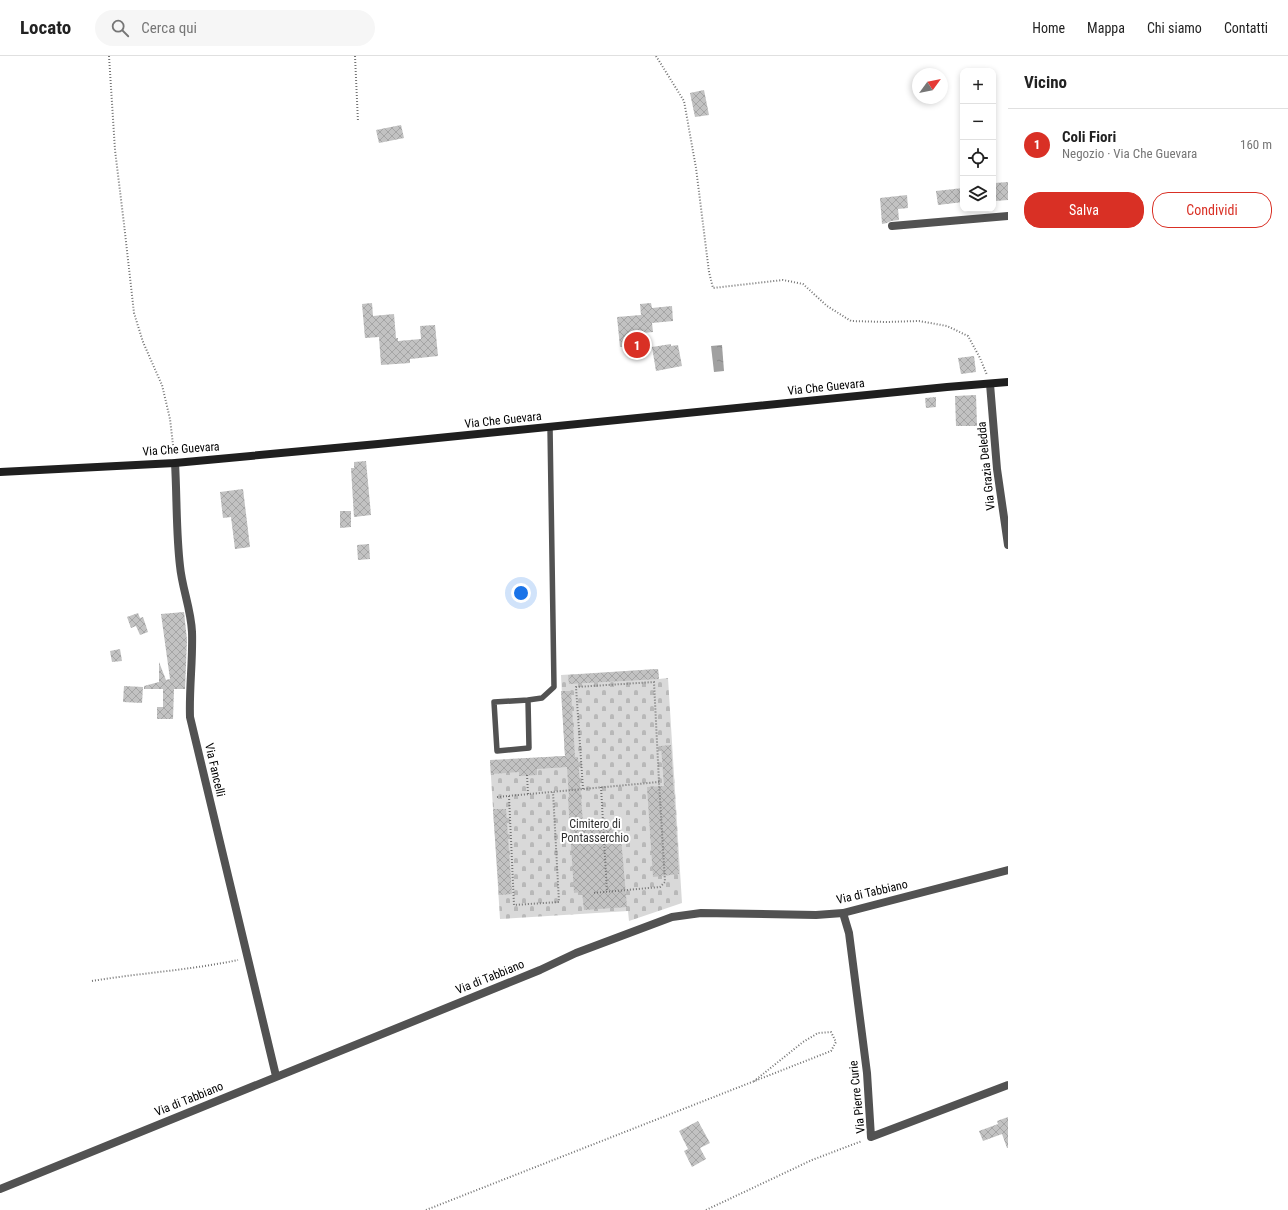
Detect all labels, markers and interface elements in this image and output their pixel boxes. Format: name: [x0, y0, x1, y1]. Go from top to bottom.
search box: [95, 10, 375, 46]
text: Locato: [20, 16, 71, 39]
icon: search: [109, 17, 131, 39]
text: Cerca qui: [141, 19, 197, 37]
text: Home: [1032, 20, 1065, 36]
text: Mappa: [1087, 20, 1125, 36]
text: Chi siamo: [1147, 20, 1202, 36]
text: Contatti: [1224, 20, 1268, 36]
north arrow: [912, 68, 948, 104]
map controls: [960, 68, 996, 212]
button: +: [960, 68, 996, 104]
text: Vicino: [1024, 72, 1067, 92]
button: −: [960, 104, 996, 140]
text: Coli Fiori: [1062, 128, 1116, 146]
text: 1: [1034, 137, 1040, 152]
text: 160 m: [1240, 137, 1272, 152]
button: locate: [960, 140, 996, 176]
text: Negozio · Via Che Guevara: [1062, 146, 1197, 161]
button: layers: [960, 176, 996, 212]
button: Salva: [1024, 192, 1144, 228]
button: Condividi: [1152, 192, 1272, 228]
pin: 1: [624, 330, 650, 360]
street label: Via Che Guevara: [787, 376, 865, 398]
street label: Via Che Guevara: [464, 409, 542, 431]
street label: Via Grazia Deledda: [974, 421, 998, 511]
street label: Via Che Guevara: [142, 439, 220, 459]
your location: [511, 583, 531, 603]
street label: Via Fancelli: [202, 742, 228, 798]
park label: Cimitero di Pontasserchio: [561, 817, 629, 845]
street label: Via di Tabbiano: [835, 877, 909, 907]
street label: Via di Tabbiano: [454, 957, 526, 997]
street label: Via Pierre Curie: [846, 1059, 868, 1134]
street label: Via di Tabbiano: [153, 1079, 225, 1119]

